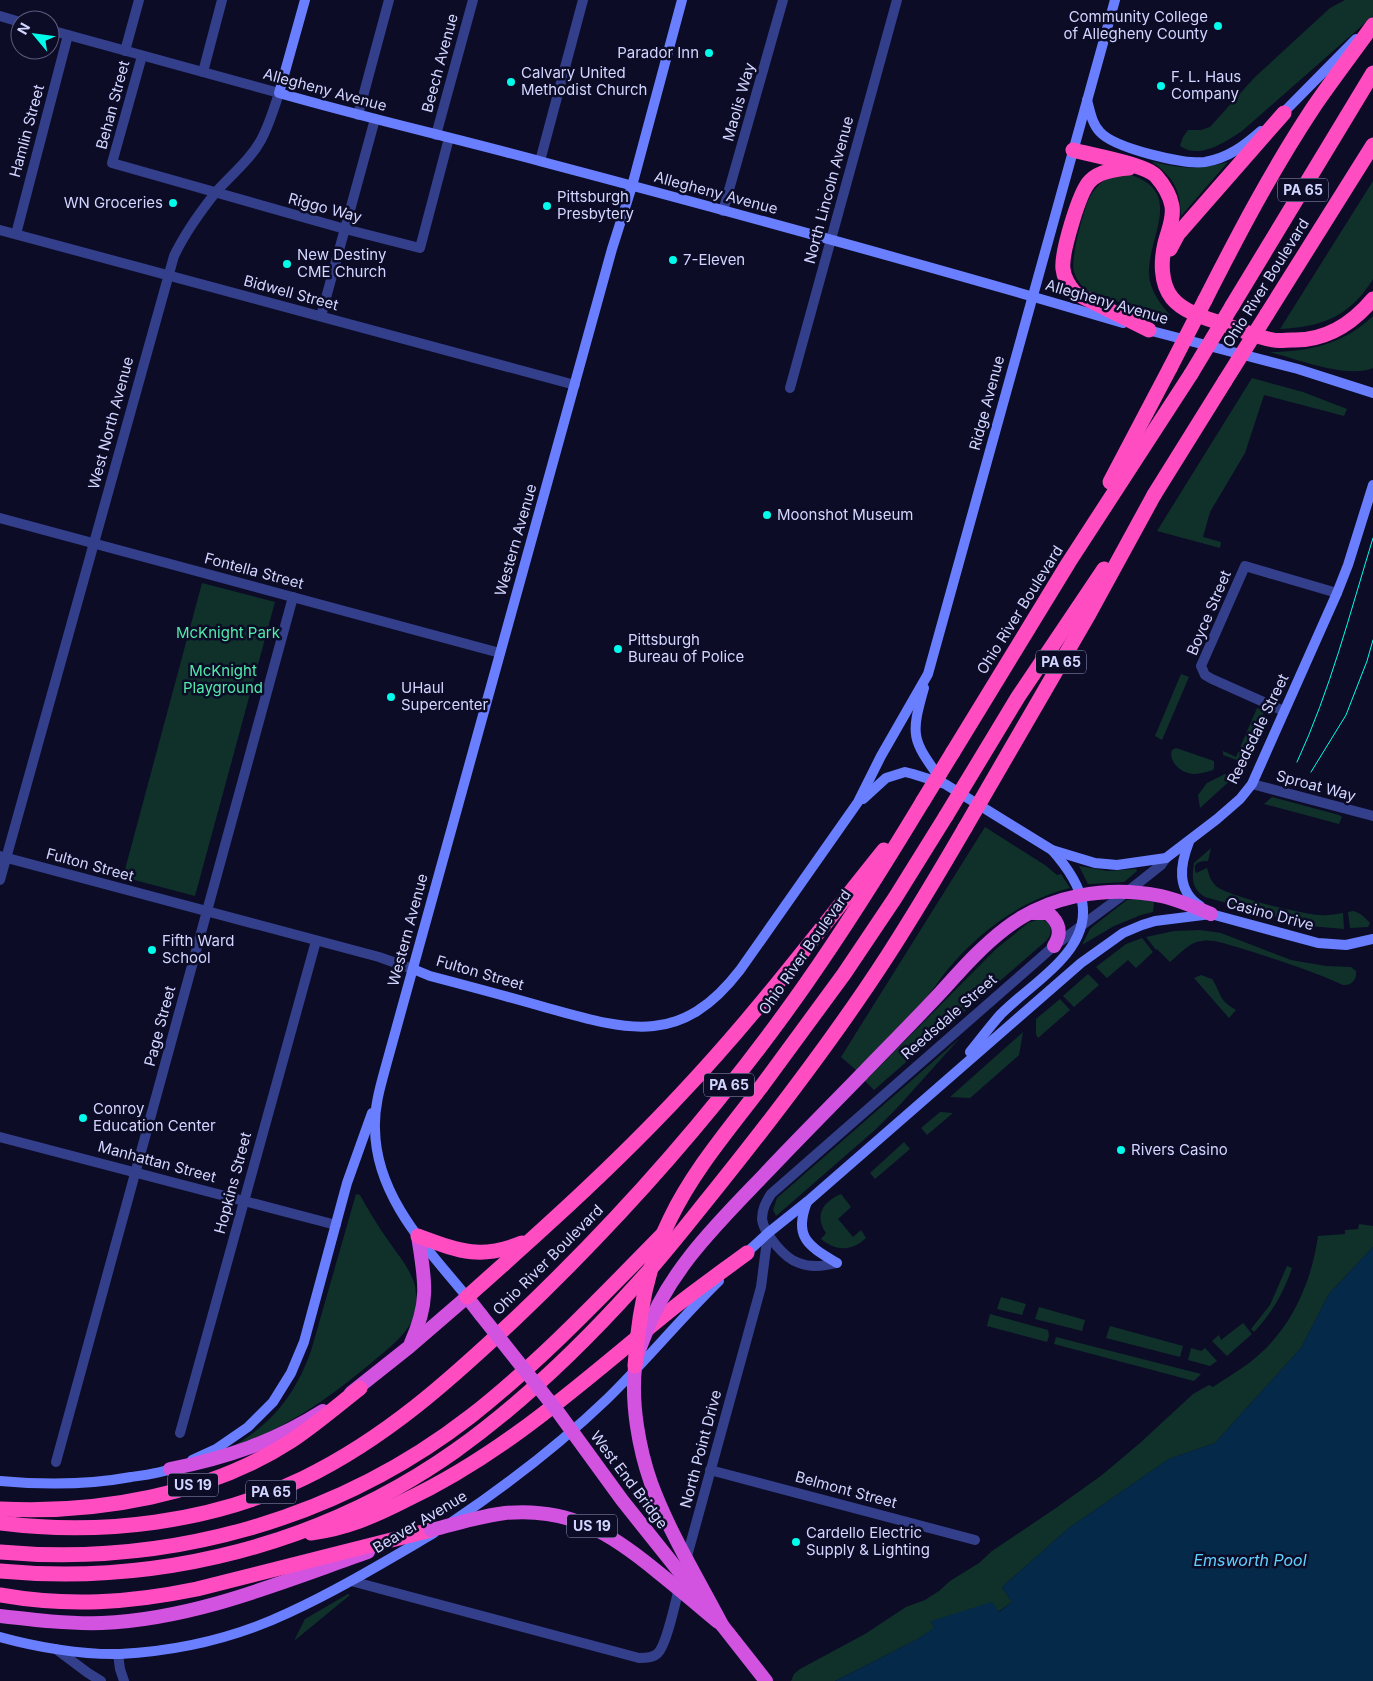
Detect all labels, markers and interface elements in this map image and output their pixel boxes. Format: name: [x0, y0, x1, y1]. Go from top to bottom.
place label: Community College of Allegheny County: [1063, 7, 1209, 43]
north arrow: [10, 10, 60, 60]
street label: Beech Avenue: [417, 11, 462, 114]
text: N: [13, 20, 33, 37]
marker: Community College of Allegheny County: [1212, 20, 1224, 32]
place label: Parador Inn: [617, 43, 699, 62]
marker: Parador Inn: [703, 47, 715, 59]
street label: Behan Street: [92, 58, 134, 151]
street label: Maolis Way: [718, 60, 759, 143]
place label: Calvary United Methodist Church: [521, 63, 647, 99]
street label: Allegheny Avenue: [261, 64, 389, 115]
place label: F. L. Haus Company: [1171, 67, 1241, 103]
marker: Calvary United Methodist Church: [505, 76, 517, 88]
marker: F. L. Haus Company: [1155, 80, 1167, 92]
street label: Hamlin Street: [5, 82, 48, 179]
street label: North Lincoln Avenue: [800, 114, 857, 266]
street label: Allegheny Avenue: [652, 167, 780, 218]
road number: PA 65: [1278, 178, 1328, 202]
place label: Pittsburgh Presbytery: [557, 187, 635, 223]
street label: Riggo Way: [286, 189, 365, 227]
place label: WN Groceries: [64, 193, 163, 212]
marker: WN Groceries: [167, 197, 179, 209]
marker: Pittsburgh Presbytery: [541, 200, 553, 212]
street label: Ohio River Boulevard: [1218, 215, 1313, 351]
place label: New Destiny CME Church: [297, 245, 387, 281]
place label: 7-Eleven: [683, 250, 745, 269]
marker: 7-Eleven: [667, 254, 679, 266]
marker: New Destiny CME Church: [281, 258, 293, 270]
street label: Bidwell Street: [242, 271, 341, 314]
street label: Allegheny Avenue: [1043, 275, 1171, 328]
street label: Ridge Avenue: [965, 353, 1008, 452]
street label: West North Avenue: [84, 354, 137, 491]
street label: Western Avenue: [490, 482, 541, 598]
place label: Moonshot Museum: [777, 505, 913, 524]
marker: Moonshot Museum: [761, 509, 773, 521]
street label: Ohio River Boulevard: [972, 542, 1067, 678]
street label: Fontella Street: [202, 548, 306, 593]
street label: Boyce Street: [1182, 567, 1235, 658]
park label: McKnight Park: [176, 623, 281, 642]
place label: Pittsburgh Bureau of Police: [628, 630, 744, 666]
marker: Pittsburgh Bureau of Police: [612, 643, 624, 655]
road number: PA 65: [1036, 650, 1086, 674]
park label: McKnight Playground: [183, 661, 263, 697]
street label: Reedsdale Street: [1223, 670, 1293, 787]
place label: UHaul Supercenter: [401, 678, 489, 714]
marker: UHaul Supercenter: [385, 691, 397, 703]
street label: Sproat Way: [1274, 766, 1359, 805]
street label: Fulton Street: [44, 844, 136, 885]
street label: Western Avenue: [383, 871, 432, 988]
street label: Ohio River Boulevard: [754, 885, 855, 1018]
street label: Casino Drive: [1224, 893, 1316, 934]
place label: Fifth Ward School: [162, 931, 235, 967]
marker: Fifth Ward School: [146, 944, 158, 956]
street label: Fulton Street: [434, 951, 526, 994]
street label: Reedsdale Street: [897, 970, 1000, 1063]
street label: Page Street: [140, 983, 179, 1068]
road number: PA 65: [704, 1074, 754, 1096]
place label: Conroy Education Center: [93, 1099, 216, 1135]
marker: Conroy Education Center: [77, 1112, 89, 1124]
street label: Hopkins Street: [210, 1130, 255, 1236]
street label: Manhattan Street: [96, 1137, 218, 1186]
place label: Rivers Casino: [1131, 1140, 1228, 1159]
marker: Rivers Casino: [1115, 1144, 1127, 1156]
street label: Ohio River Boulevard: [488, 1200, 607, 1319]
street label: North Point Drive: [676, 1388, 725, 1510]
street label: West End Bridge: [586, 1427, 672, 1532]
street label: Belmont Street: [793, 1467, 899, 1512]
road number: US 19: [168, 1474, 218, 1496]
road number: PA 65: [246, 1480, 296, 1504]
street label: Beaver Avenue: [369, 1486, 470, 1557]
road number: US 19: [567, 1514, 617, 1538]
place label: Cardello Electric Supply & Lighting: [806, 1523, 930, 1559]
marker: Cardello Electric Supply & Lighting: [790, 1536, 802, 1548]
water label: Emsworth Pool: [1193, 1550, 1307, 1570]

